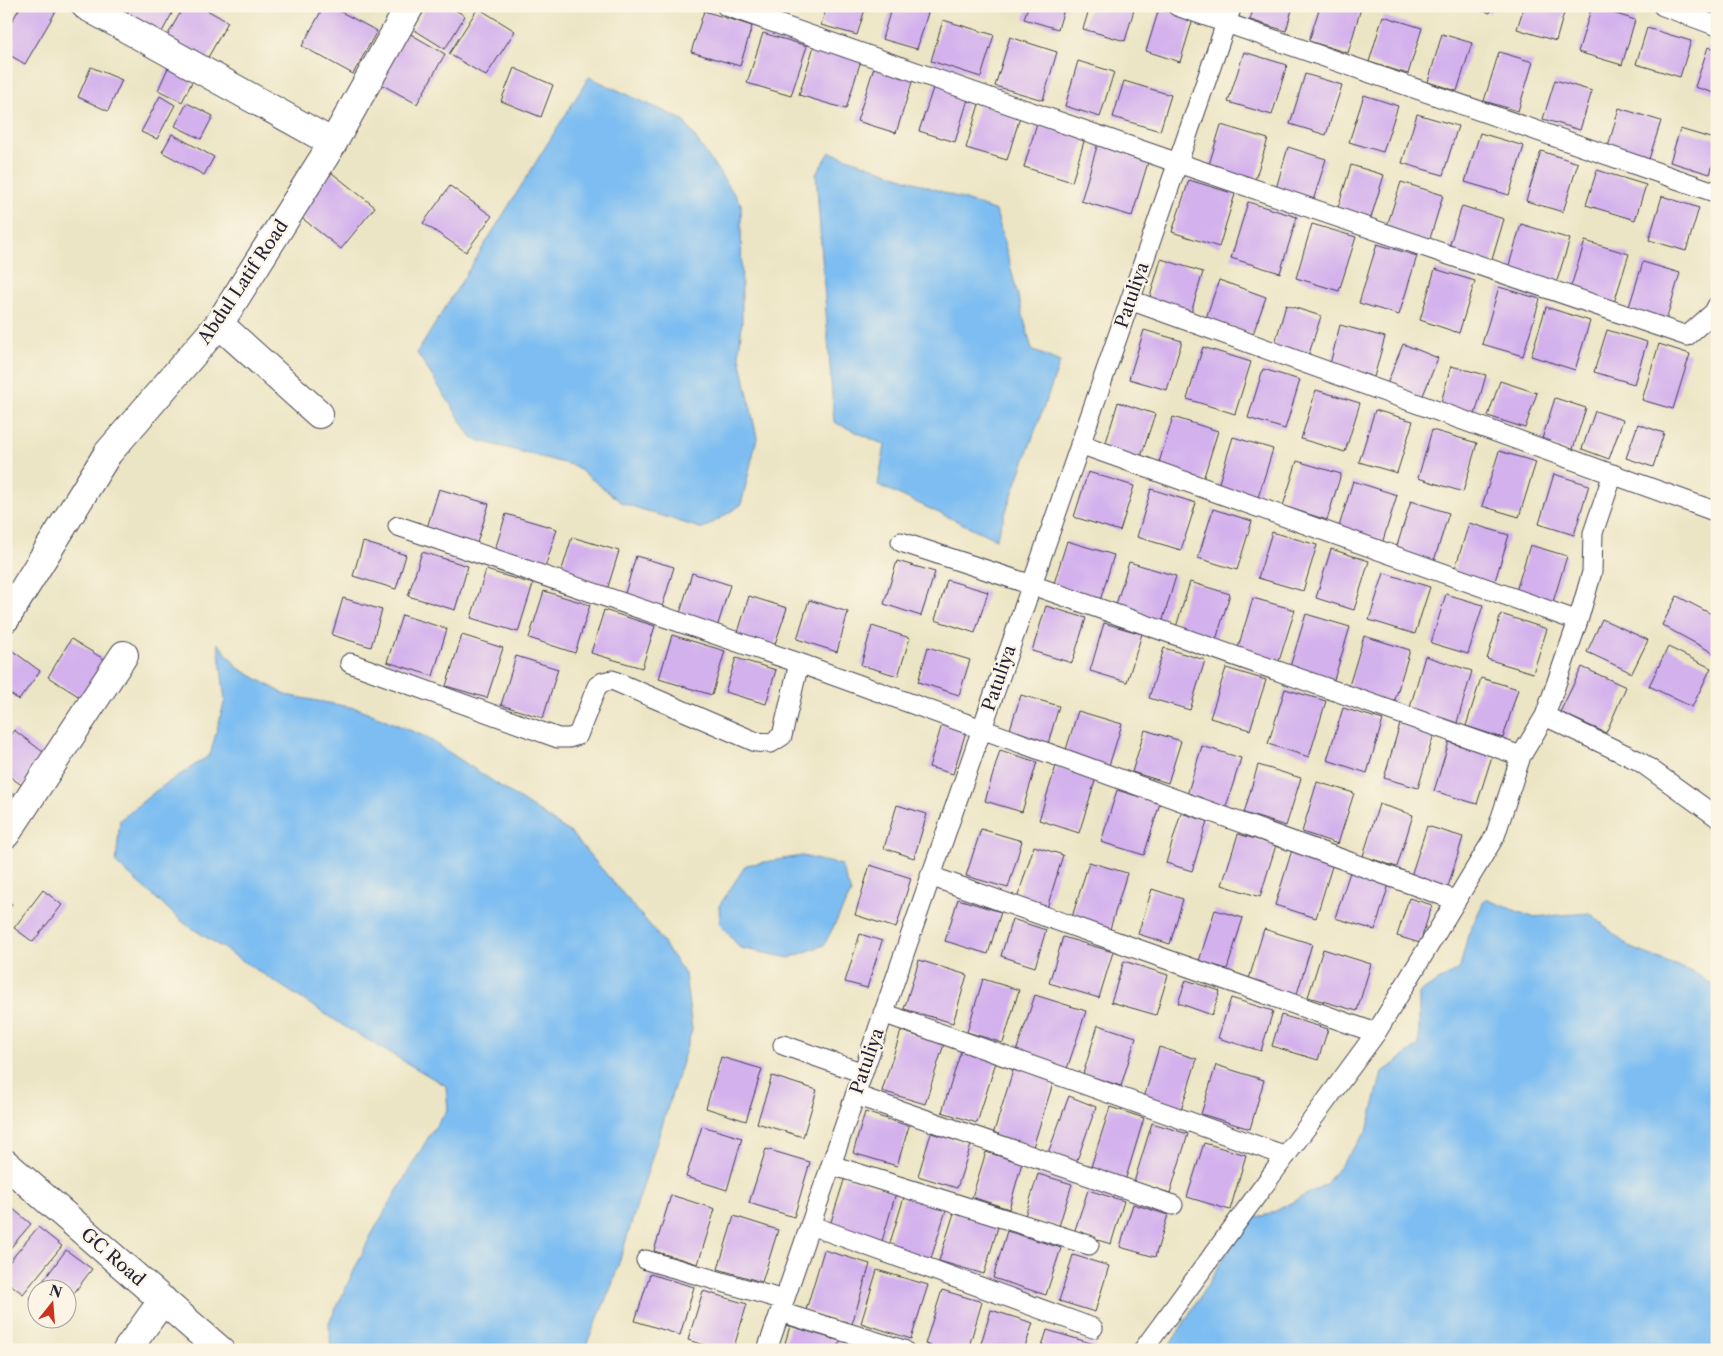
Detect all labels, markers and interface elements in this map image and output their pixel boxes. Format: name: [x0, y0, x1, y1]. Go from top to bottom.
street label: Abdul Latif Road: [193, 216, 293, 349]
street label: Patuliya: [1110, 259, 1154, 331]
street label: Patuliya: [977, 642, 1021, 714]
street label: Patuliya: [845, 1025, 889, 1097]
street label: GC Road: [76, 1223, 150, 1291]
north arrow: [28, 1278, 78, 1328]
text: N: [47, 1281, 64, 1302]

